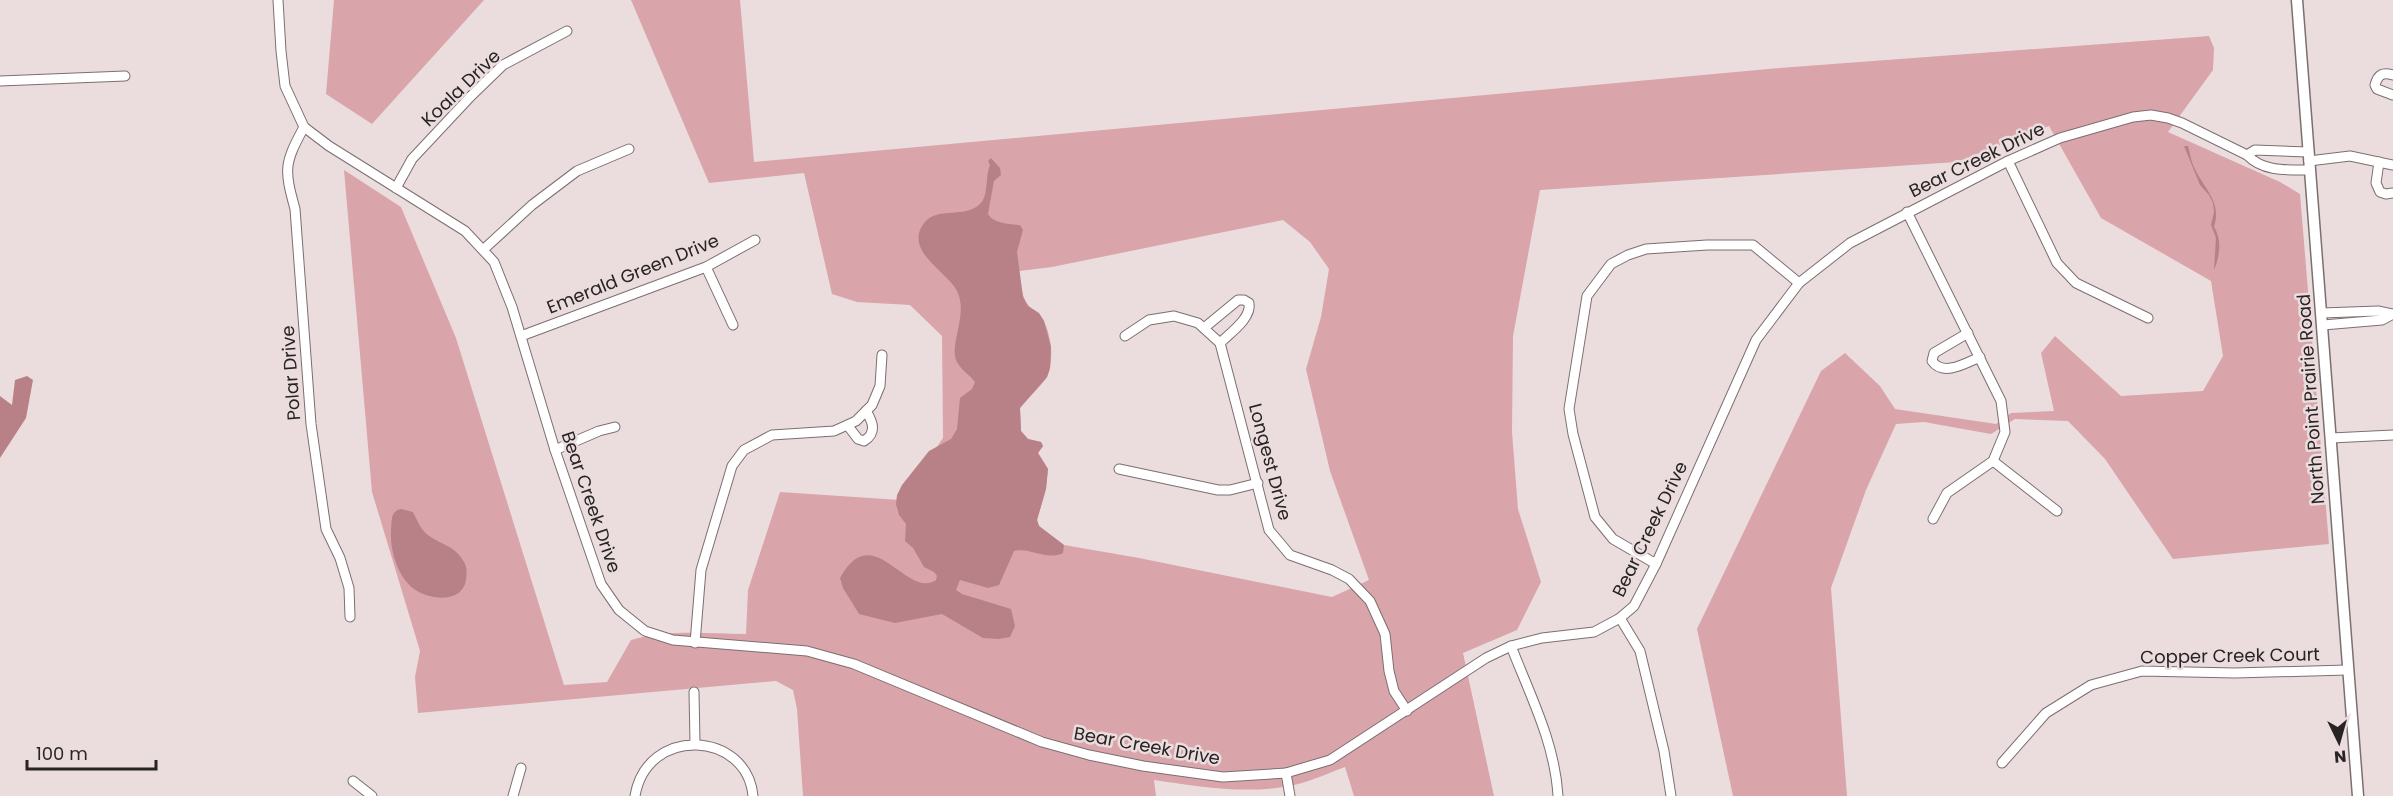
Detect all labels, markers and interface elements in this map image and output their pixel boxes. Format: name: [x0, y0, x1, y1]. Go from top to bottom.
street label: Koala Drive: [416, 44, 506, 132]
street label: Bear Creek Drive: [1905, 116, 2049, 203]
street label: Emerald Green Drive: [543, 228, 723, 320]
street label: North Point Prairie Road: [2291, 293, 2330, 505]
street label: Polar Drive: [275, 325, 306, 421]
street label: Longest Drive: [1243, 401, 1298, 523]
street label: Bear Creek Drive: [556, 428, 627, 576]
street label: Bear Creek Drive: [1606, 457, 1693, 601]
street label: Copper Creek Court: [2140, 641, 2320, 670]
north arrow: [2309, 712, 2369, 772]
street label: Bear Creek Drive: [1072, 720, 1222, 771]
scale bar: [27, 733, 156, 771]
text: 100 m: [36, 741, 88, 766]
text: N: [2333, 744, 2347, 768]

